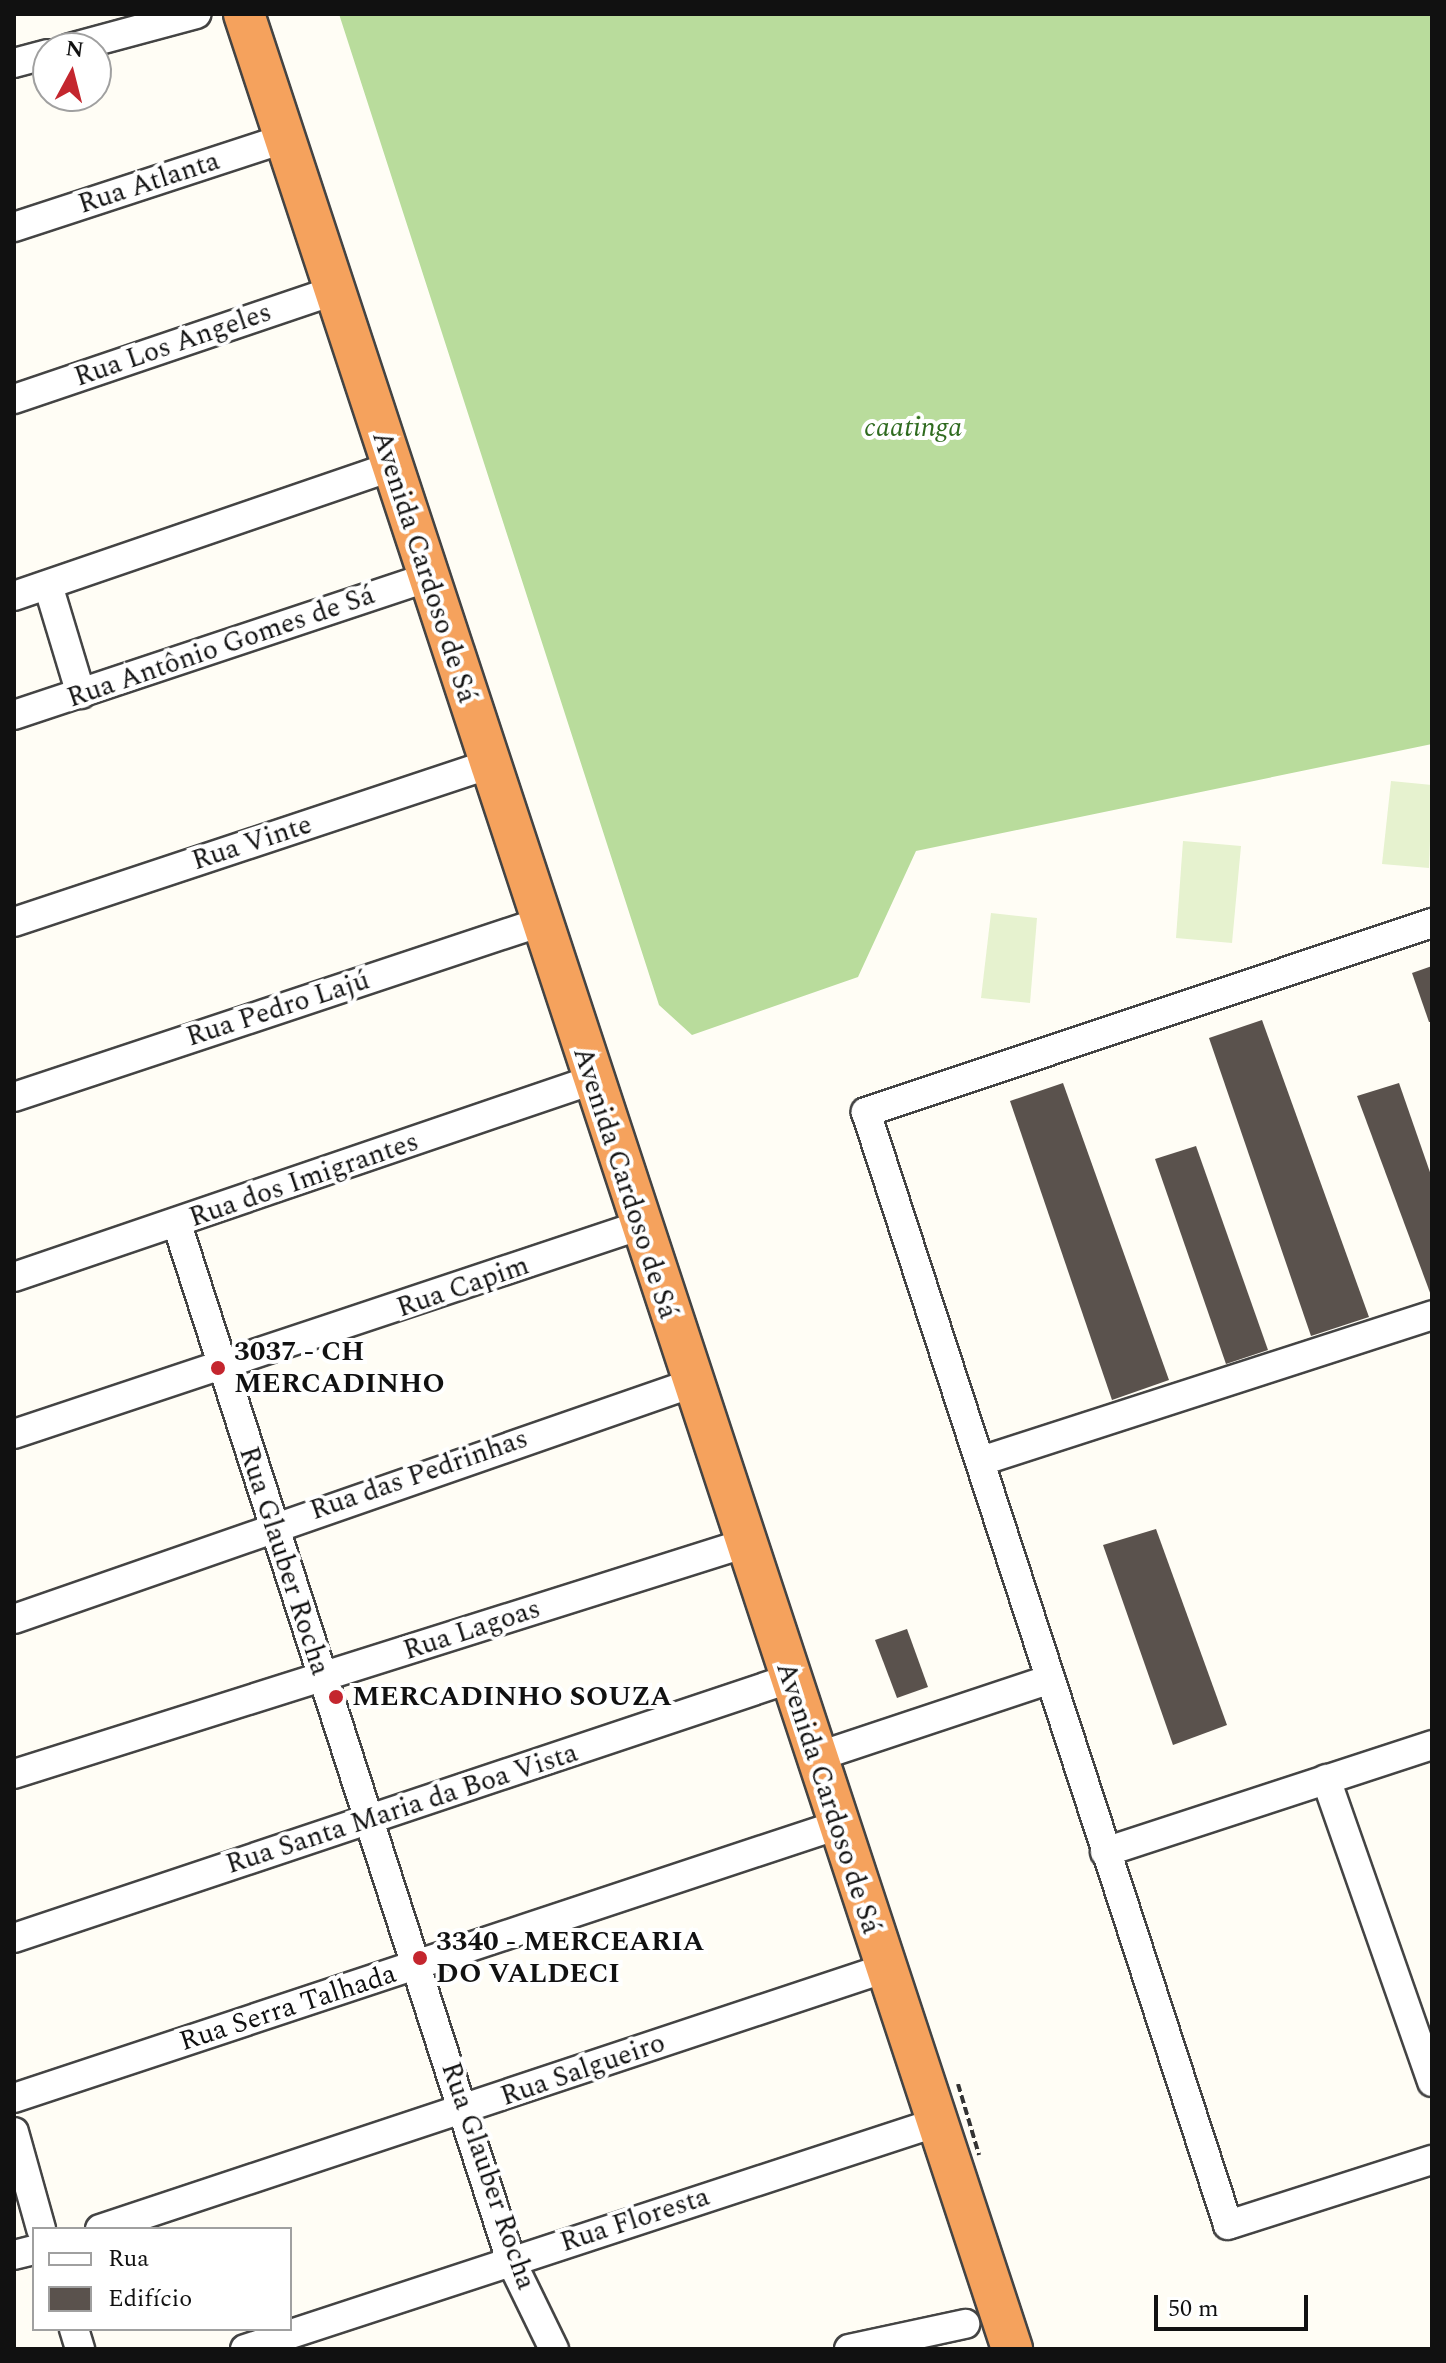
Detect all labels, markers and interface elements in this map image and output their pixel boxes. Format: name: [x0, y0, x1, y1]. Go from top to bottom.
north arrow: [32, 32, 112, 112]
text: N: [64, 32, 86, 67]
street label: Rua Atlanta: [74, 144, 224, 222]
street label: Rua Los Angeles: [70, 296, 276, 394]
park label: caatinga: [864, 411, 962, 445]
street label: Avenida Cardoso de Sá: [364, 427, 484, 707]
street label: Rua Antônio Gomes de Sá: [63, 579, 379, 715]
street label: Rua Vinte: [188, 808, 316, 878]
street label: Rua Pedro Lajú: [182, 964, 374, 1054]
street label: Avenida Cardoso de Sá: [565, 1043, 685, 1323]
street label: Rua dos Imigrantes: [185, 1125, 423, 1235]
street label: Rua Capim: [392, 1249, 534, 1325]
place label: 3037 - CH MERCADINHO: [234, 1335, 445, 1401]
marker: 3037 - CH MERCADINHO: [209, 1359, 227, 1377]
street label: Rua das Pedrinhas: [306, 1422, 532, 1528]
street label: Rua Glauber Rocha: [231, 1442, 337, 1680]
street label: Rua Lagoas: [399, 1592, 545, 1668]
street label: Avenida Cardoso de Sá: [768, 1658, 888, 1938]
place label: MERCADINHO SOUZA: [352, 1680, 672, 1714]
marker: MERCADINHO SOUZA: [327, 1688, 345, 1706]
street label: Rua Santa Maria da Boa Vista: [222, 1736, 582, 1882]
place label: 3340 - MERCEARIA DO VALDECI: [436, 1925, 705, 1991]
marker: 3340 - MERCEARIA DO VALDECI: [411, 1949, 429, 1967]
street label: Rua Serra Talhada: [175, 1957, 401, 2059]
street label: Rua Salgueiro: [496, 2026, 670, 2114]
street label: Rua Glauber Rocha: [433, 2058, 543, 2294]
street label: Rua Floresta: [556, 2180, 714, 2260]
legend: [32, 2227, 292, 2331]
text: Rua: [108, 2241, 149, 2277]
scale bar: [1158, 2279, 1312, 2329]
text: Edifício: [108, 2281, 192, 2317]
text: 50 m: [1168, 2291, 1219, 2327]

